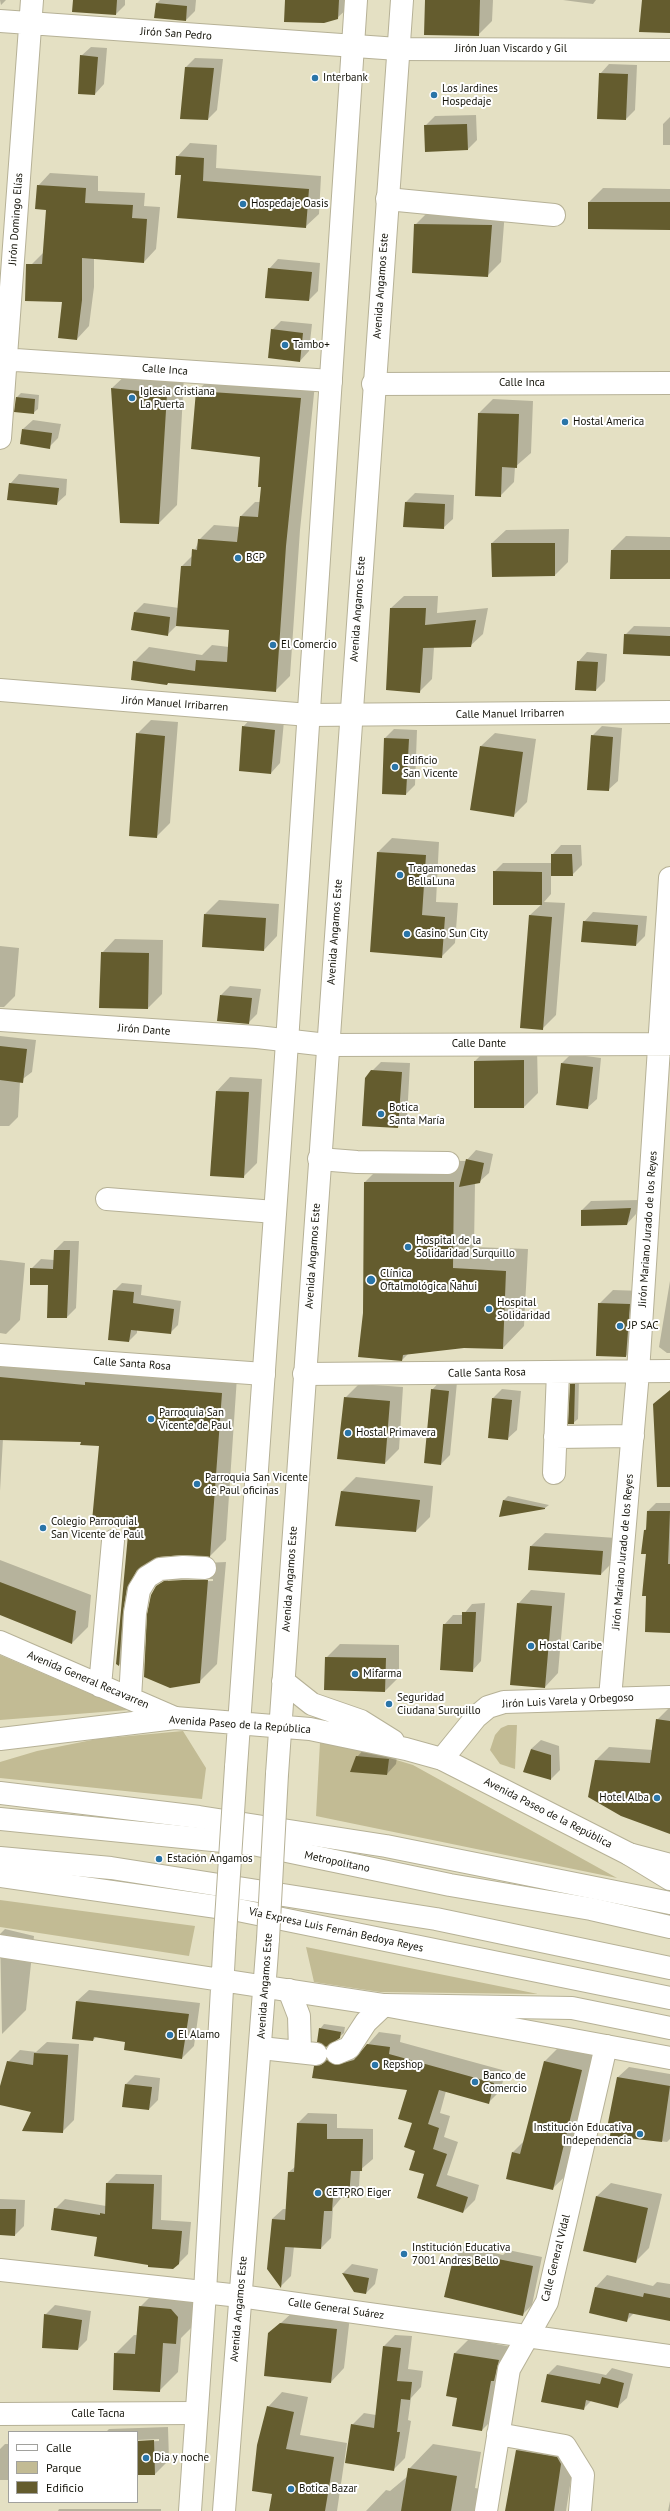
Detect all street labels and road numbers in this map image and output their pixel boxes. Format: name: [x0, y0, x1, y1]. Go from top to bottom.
street label: Jirón San Pedro: [140, 25, 212, 43]
street label: Jirón Juan Viscardo y Gil: [455, 42, 567, 56]
street label: Jirón Domingo Elías: [6, 172, 26, 266]
street label: Avenida Angamos Este: [371, 233, 391, 339]
street label: Calle Inca: [142, 362, 188, 378]
street label: Calle Inca: [499, 376, 545, 390]
street label: Avenida Angamos Este: [348, 556, 368, 662]
street label: Jirón Manuel Irribarren: [121, 694, 229, 714]
street label: Calle Manuel Irribarren: [456, 706, 564, 722]
street label: Avenida Angamos Este: [325, 879, 345, 985]
street label: Jirón Dante: [117, 1022, 171, 1038]
street label: Calle Dante: [452, 1037, 506, 1051]
street label: Jirón Mariano Jurado de los Reyes: [636, 1150, 660, 1308]
street label: Avenida Angamos Este: [303, 1203, 323, 1309]
street label: Calle Santa Rosa: [93, 1355, 171, 1373]
street label: Calle Santa Rosa: [448, 1366, 526, 1380]
street label: Jirón Mariano Jurado de los Reyes: [610, 1473, 636, 1631]
street label: Avenida Angamos Este: [280, 1526, 300, 1632]
street label: Avenida General Recavarren: [25, 1648, 151, 1712]
street label: Jirón Luis Varela y Orbegoso: [502, 1691, 634, 1711]
street label: Avenida Paseo de la República: [169, 1713, 311, 1737]
street label: Avenida Paseo de la República: [482, 1775, 614, 1851]
street label: Metropolitano: [303, 1849, 371, 1875]
street label: Vía Expresa Luis Fernán Bedoya Reyes: [248, 1905, 424, 1955]
street label: Avenida Angamos Este: [255, 1933, 275, 2039]
street label: Calle General Vidal: [539, 2213, 573, 2303]
street label: Avenida Angamos Este: [228, 2256, 250, 2362]
street label: Calle General Suárez: [287, 2296, 385, 2322]
street label: Calle Tacna: [71, 2407, 125, 2421]

